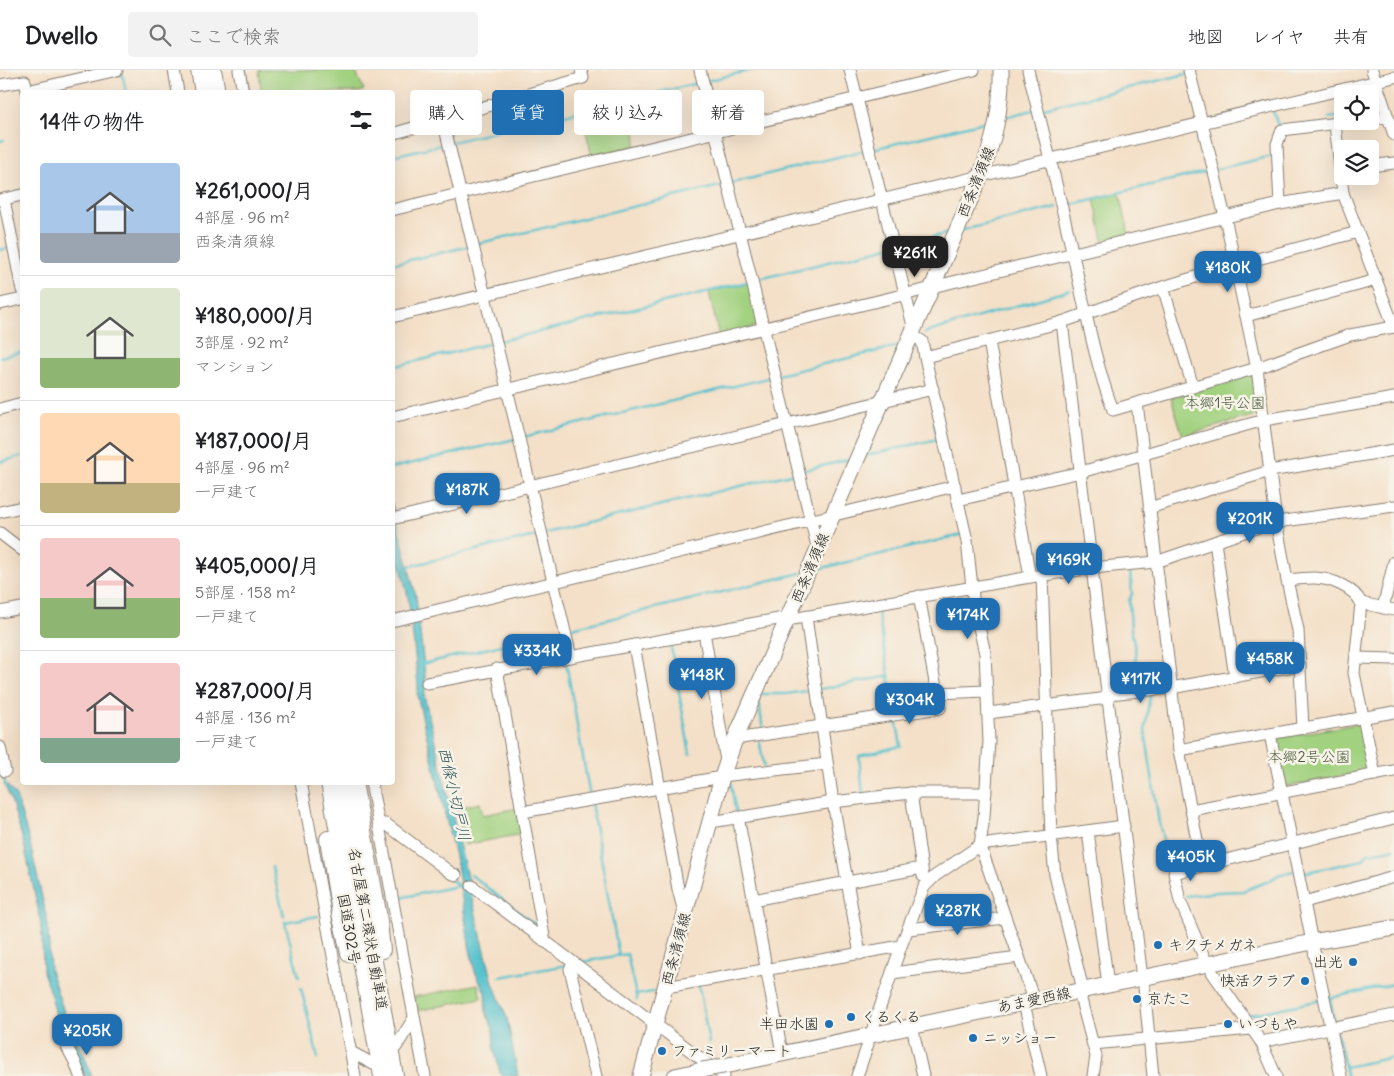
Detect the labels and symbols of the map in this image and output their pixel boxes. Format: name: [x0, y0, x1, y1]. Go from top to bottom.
street label: 西条清須線: [953, 143, 998, 220]
pin: ¥261K: [880, 236, 950, 278]
pin: ¥180K: [1193, 250, 1263, 293]
park label: 本郷1号公園: [1185, 393, 1265, 412]
pin: ¥187K: [432, 472, 502, 515]
pin: ¥201K: [1215, 502, 1285, 544]
street label: 西条清須線: [786, 530, 833, 606]
pin: ¥169K: [1034, 542, 1104, 585]
pin: ¥174K: [933, 598, 1003, 640]
pin: ¥334K: [502, 634, 572, 676]
pin: ¥458K: [1235, 642, 1305, 684]
pin: ¥148K: [667, 658, 737, 700]
pin: ¥117K: [1106, 662, 1176, 704]
pin: ¥304K: [875, 682, 945, 725]
water label: 西條小切戸川: [434, 745, 476, 843]
park label: 本郷2号公園: [1267, 747, 1351, 766]
pin: ¥405K: [1156, 840, 1226, 882]
street label: 名古屋第二環状自動車道: [345, 846, 392, 1012]
street label: 国道302号: [334, 892, 365, 966]
pin: ¥287K: [923, 894, 993, 936]
street label: 西条清須線: [657, 910, 694, 988]
place label: キクチメガネ: [1168, 935, 1257, 954]
marker: キクチメガネ: [1152, 939, 1164, 951]
place label: 出光: [1313, 952, 1343, 971]
marker: 出光: [1347, 956, 1359, 968]
place label: 快活クラブ: [1220, 971, 1295, 990]
marker: 快活クラブ: [1299, 975, 1311, 987]
street label: あま愛西線: [995, 982, 1073, 1017]
place label: 京たこ: [1147, 989, 1192, 1008]
marker: 京たこ: [1131, 993, 1143, 1005]
place label: くるくる: [861, 1007, 921, 1026]
marker: くるくる: [845, 1011, 857, 1023]
pin: ¥205K: [52, 1014, 122, 1056]
place label: 半田水園: [759, 1014, 819, 1033]
place label: いづもや: [1238, 1014, 1298, 1033]
marker: 半田水園: [823, 1018, 835, 1030]
marker: いづもや: [1222, 1018, 1234, 1030]
place label: ニッショー: [983, 1028, 1057, 1047]
marker: ニッショー: [967, 1032, 979, 1044]
place label: ファミリーマート: [672, 1041, 792, 1060]
marker: ファミリーマート: [656, 1045, 668, 1057]

